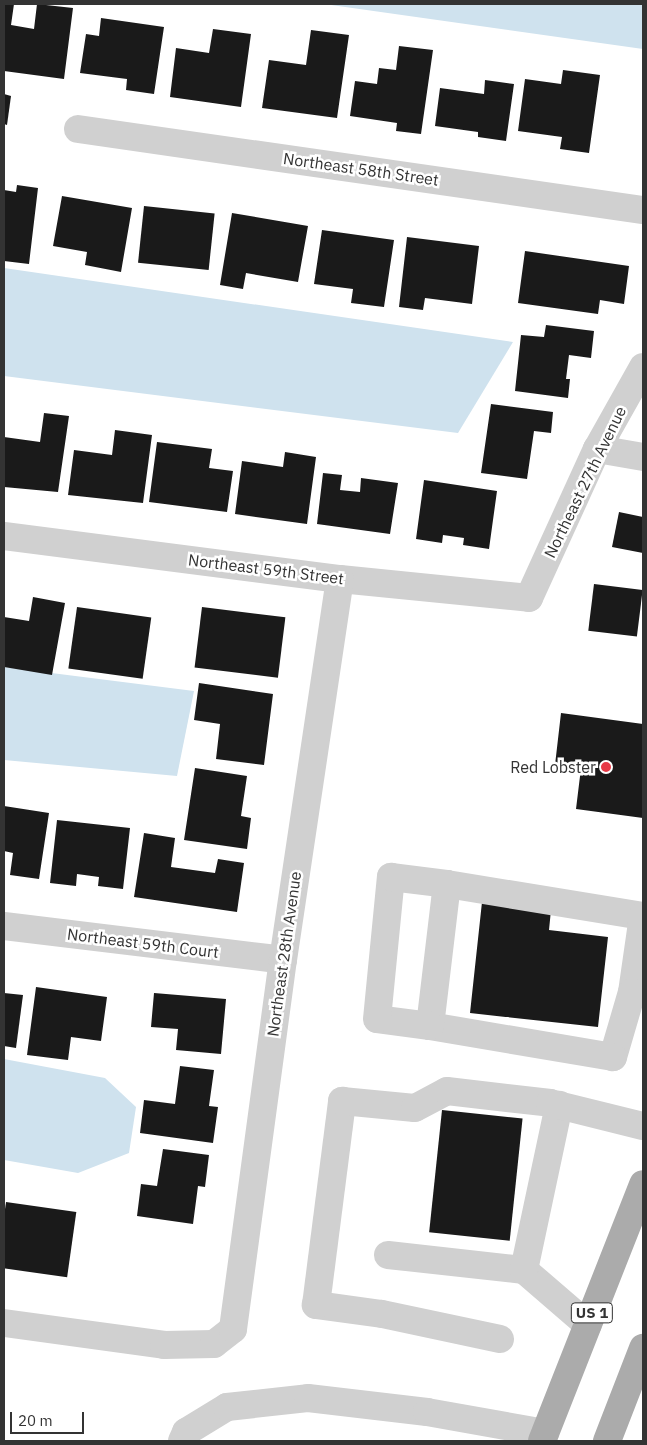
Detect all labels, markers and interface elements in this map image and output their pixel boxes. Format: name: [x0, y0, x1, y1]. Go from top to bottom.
street label: Northeast 58th Street: [282, 149, 440, 189]
street label: Northeast 27th Avenue: [540, 403, 630, 561]
street label: Northeast 59th Street: [187, 550, 345, 588]
place label: Red Lobster: [510, 757, 596, 777]
marker: Red Lobster: [600, 761, 612, 773]
street label: Northeast 28th Avenue: [263, 870, 305, 1038]
street label: Northeast 59th Court: [66, 924, 220, 962]
road number: US 1: [571, 1300, 613, 1326]
scale bar: [12, 1402, 86, 1434]
text: 20 m: [18, 1411, 53, 1430]

